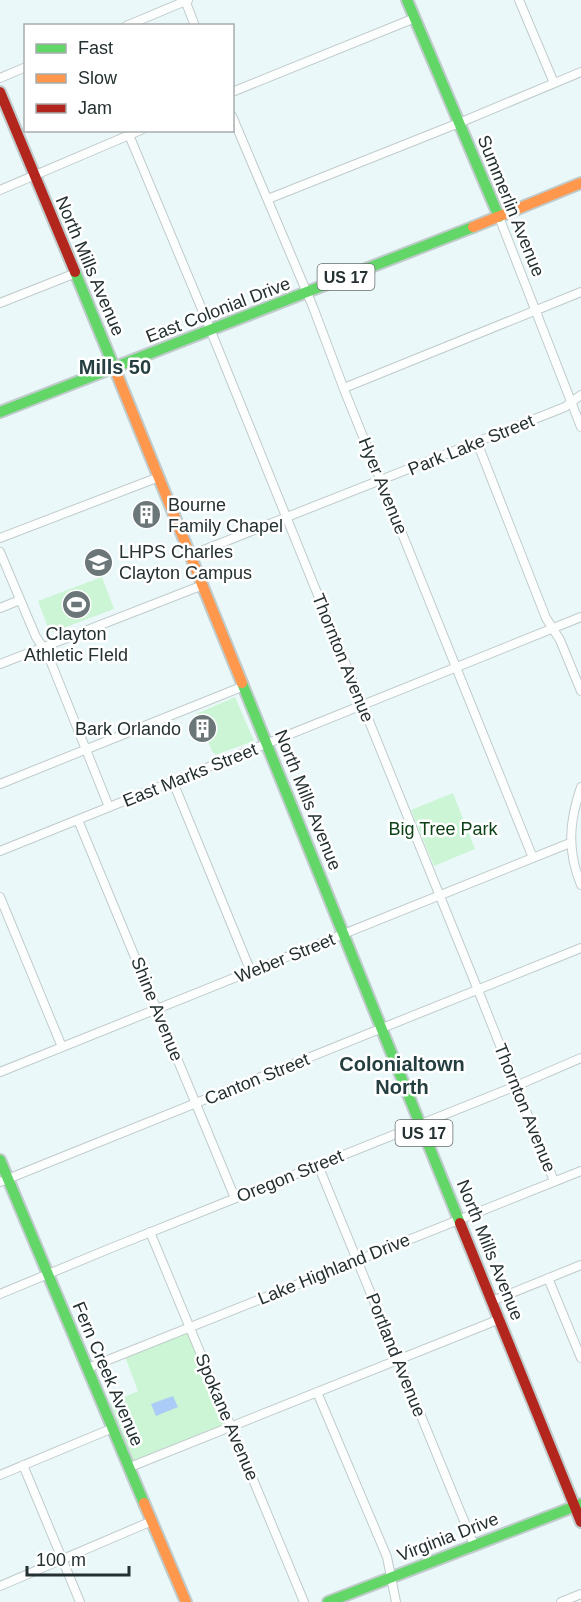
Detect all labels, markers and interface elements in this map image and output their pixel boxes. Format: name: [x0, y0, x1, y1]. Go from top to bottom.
legend: [24, 24, 234, 132]
text: Fast: [78, 38, 113, 58]
text: Slow: [78, 68, 118, 88]
text: Jam: [78, 98, 112, 118]
street label: Summerlin Avenue: [473, 132, 549, 280]
street label: North Mills Avenue: [52, 193, 128, 339]
road number: US 17: [318, 264, 374, 290]
street label: East Colonial Drive: [143, 273, 293, 347]
district label: Mills 50: [79, 356, 151, 378]
street label: Park Lake Street: [405, 411, 537, 479]
street label: Hyer Avenue: [354, 435, 412, 537]
place label: Bourne Family Chapel: [168, 495, 283, 536]
building icon: Bourne Family Chapel: [131, 499, 163, 531]
place label: LHPS Charles Clayton Campus: [119, 542, 252, 583]
school or university icon: LHPS Charles Clayton Campus: [82, 546, 114, 578]
sports icon: Clayton Athletic FIeld: [60, 589, 92, 621]
street label: Thornton Avenue: [308, 591, 378, 725]
place label: Clayton Athletic FIeld: [24, 624, 128, 665]
building icon: Bark Orlando: [186, 713, 218, 745]
place label: Bark Orlando: [75, 719, 181, 739]
street label: North Mills Avenue: [271, 727, 345, 873]
street label: East Marks Street: [120, 739, 260, 811]
park label: Big Tree Park: [388, 819, 499, 839]
street label: Weber Street: [232, 929, 338, 987]
street label: Shine Avenue: [127, 954, 187, 1064]
street label: Thornton Avenue: [490, 1041, 560, 1175]
street label: Canton Street: [202, 1049, 312, 1109]
district label: Colonialtown North: [339, 1053, 465, 1098]
road number: US 17: [396, 1120, 452, 1146]
street label: Oregon Street: [234, 1146, 346, 1206]
street label: North Mills Avenue: [453, 1177, 527, 1323]
street label: Lake Highland Drive: [255, 1229, 413, 1309]
street label: Portland Avenue: [362, 1290, 430, 1420]
street label: Fern Creek Avenue: [69, 1299, 147, 1449]
street label: Spokane Avenue: [191, 1351, 263, 1483]
street label: Virginia Drive: [395, 1509, 501, 1565]
scale bar: [27, 1539, 129, 1577]
text: 100 m: [36, 1550, 86, 1570]

